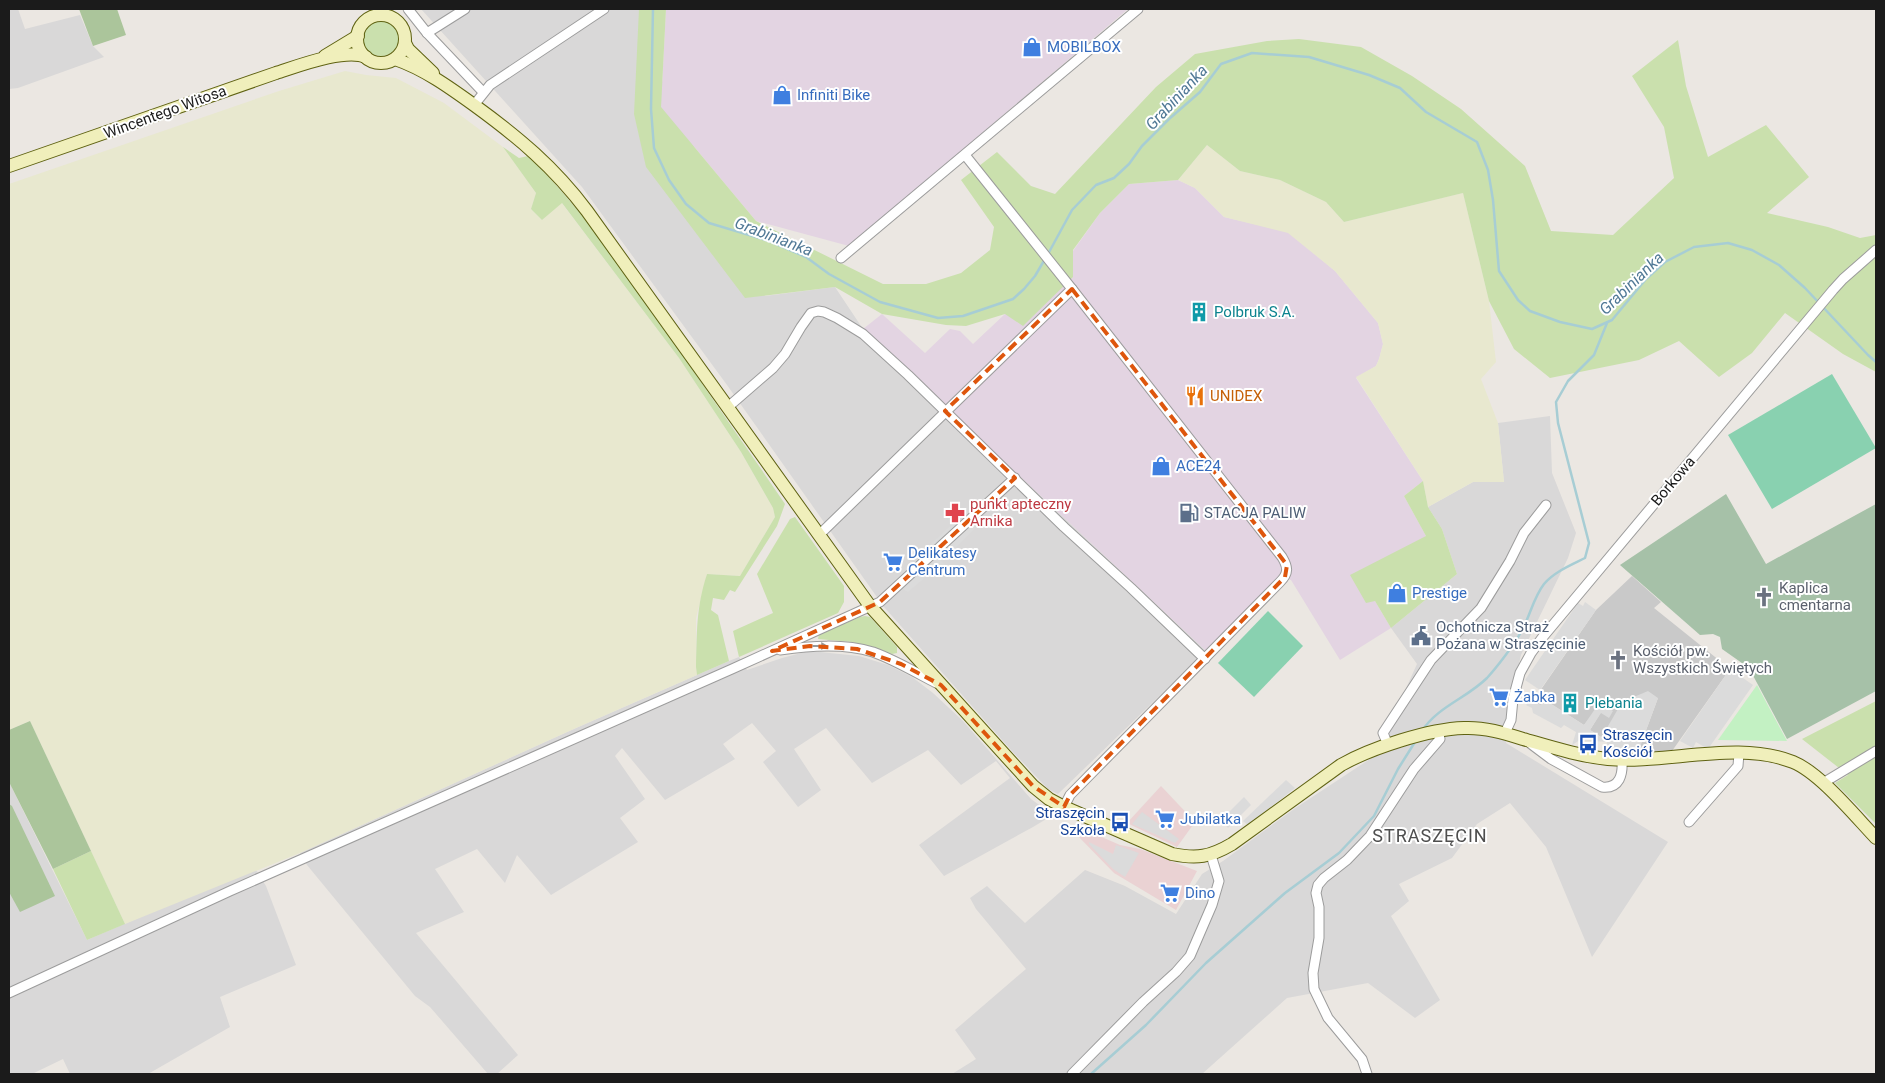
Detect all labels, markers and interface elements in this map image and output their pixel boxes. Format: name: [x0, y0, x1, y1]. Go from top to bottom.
shop icon: MOBILBOX: [1021, 36, 1043, 58]
place label: MOBILBOX: [1047, 38, 1121, 56]
water label: Grabinianka: [1141, 61, 1211, 134]
street label: Wincentego Witosa: [101, 81, 229, 143]
shop icon: Infiniti Bike: [771, 84, 793, 106]
place label: Infiniti Bike: [797, 86, 870, 104]
water label: Grabinianka: [732, 213, 816, 260]
water label: Grabinianka: [1595, 248, 1667, 319]
building icon: Polbruk S.A.: [1188, 301, 1210, 323]
place label: Polbruk S.A.: [1214, 303, 1295, 321]
restaurant icon: UNIDEX: [1184, 385, 1206, 407]
place label: UNIDEX: [1210, 387, 1263, 405]
street label: Borkowa: [1647, 453, 1699, 509]
shop icon: ACE24: [1150, 455, 1172, 477]
place label: ACE24: [1176, 457, 1221, 475]
place label: punkt apteczny Arnika: [970, 495, 1071, 530]
pharmacy icon: punkt apteczny Arnika: [944, 502, 966, 524]
fuel station icon: STACJA PALIW: [1178, 502, 1200, 524]
place label: STACJA PALIW: [1204, 504, 1306, 522]
place label: Delikatesy Centrum: [908, 544, 977, 579]
supermarket icon: Delikatesy Centrum: [882, 551, 904, 573]
place label: Kaplica cmentarna: [1779, 579, 1851, 614]
shop icon: Prestige: [1386, 582, 1408, 604]
place label: Prestige: [1412, 584, 1467, 602]
church icon: Kaplica cmentarna: [1753, 586, 1775, 608]
place label: Ochotnicza Straż Pożana w Straszęcinie: [1436, 618, 1586, 653]
public building icon: Ochotnicza Straż Pożana w Straszęcinie: [1410, 625, 1432, 647]
one-way arrow: [813, 642, 829, 650]
place label: Kościół pw. Wszystkich Świętych: [1633, 642, 1772, 677]
church icon: Kościół pw. Wszystkich Świętych: [1607, 649, 1629, 671]
supermarket icon: Żabka: [1488, 686, 1510, 708]
place label: Żabka: [1514, 688, 1555, 706]
building icon: Plebania: [1559, 692, 1581, 714]
place label: Plebania: [1585, 694, 1643, 712]
place label: Straszęcin Kościół: [1603, 726, 1673, 761]
bus stop icon: Straszęcin Kościół: [1577, 733, 1599, 755]
place label: Straszęcin Szkoła: [1035, 804, 1105, 839]
supermarket icon: Jubilatka: [1154, 808, 1176, 830]
place label: Jubilatka: [1180, 810, 1241, 828]
bus stop icon: Straszęcin Szkoła: [1109, 811, 1131, 833]
district label: STRASZĘCIN: [1372, 825, 1488, 846]
supermarket icon: Dino: [1159, 882, 1181, 904]
place label: Dino: [1185, 884, 1215, 902]

